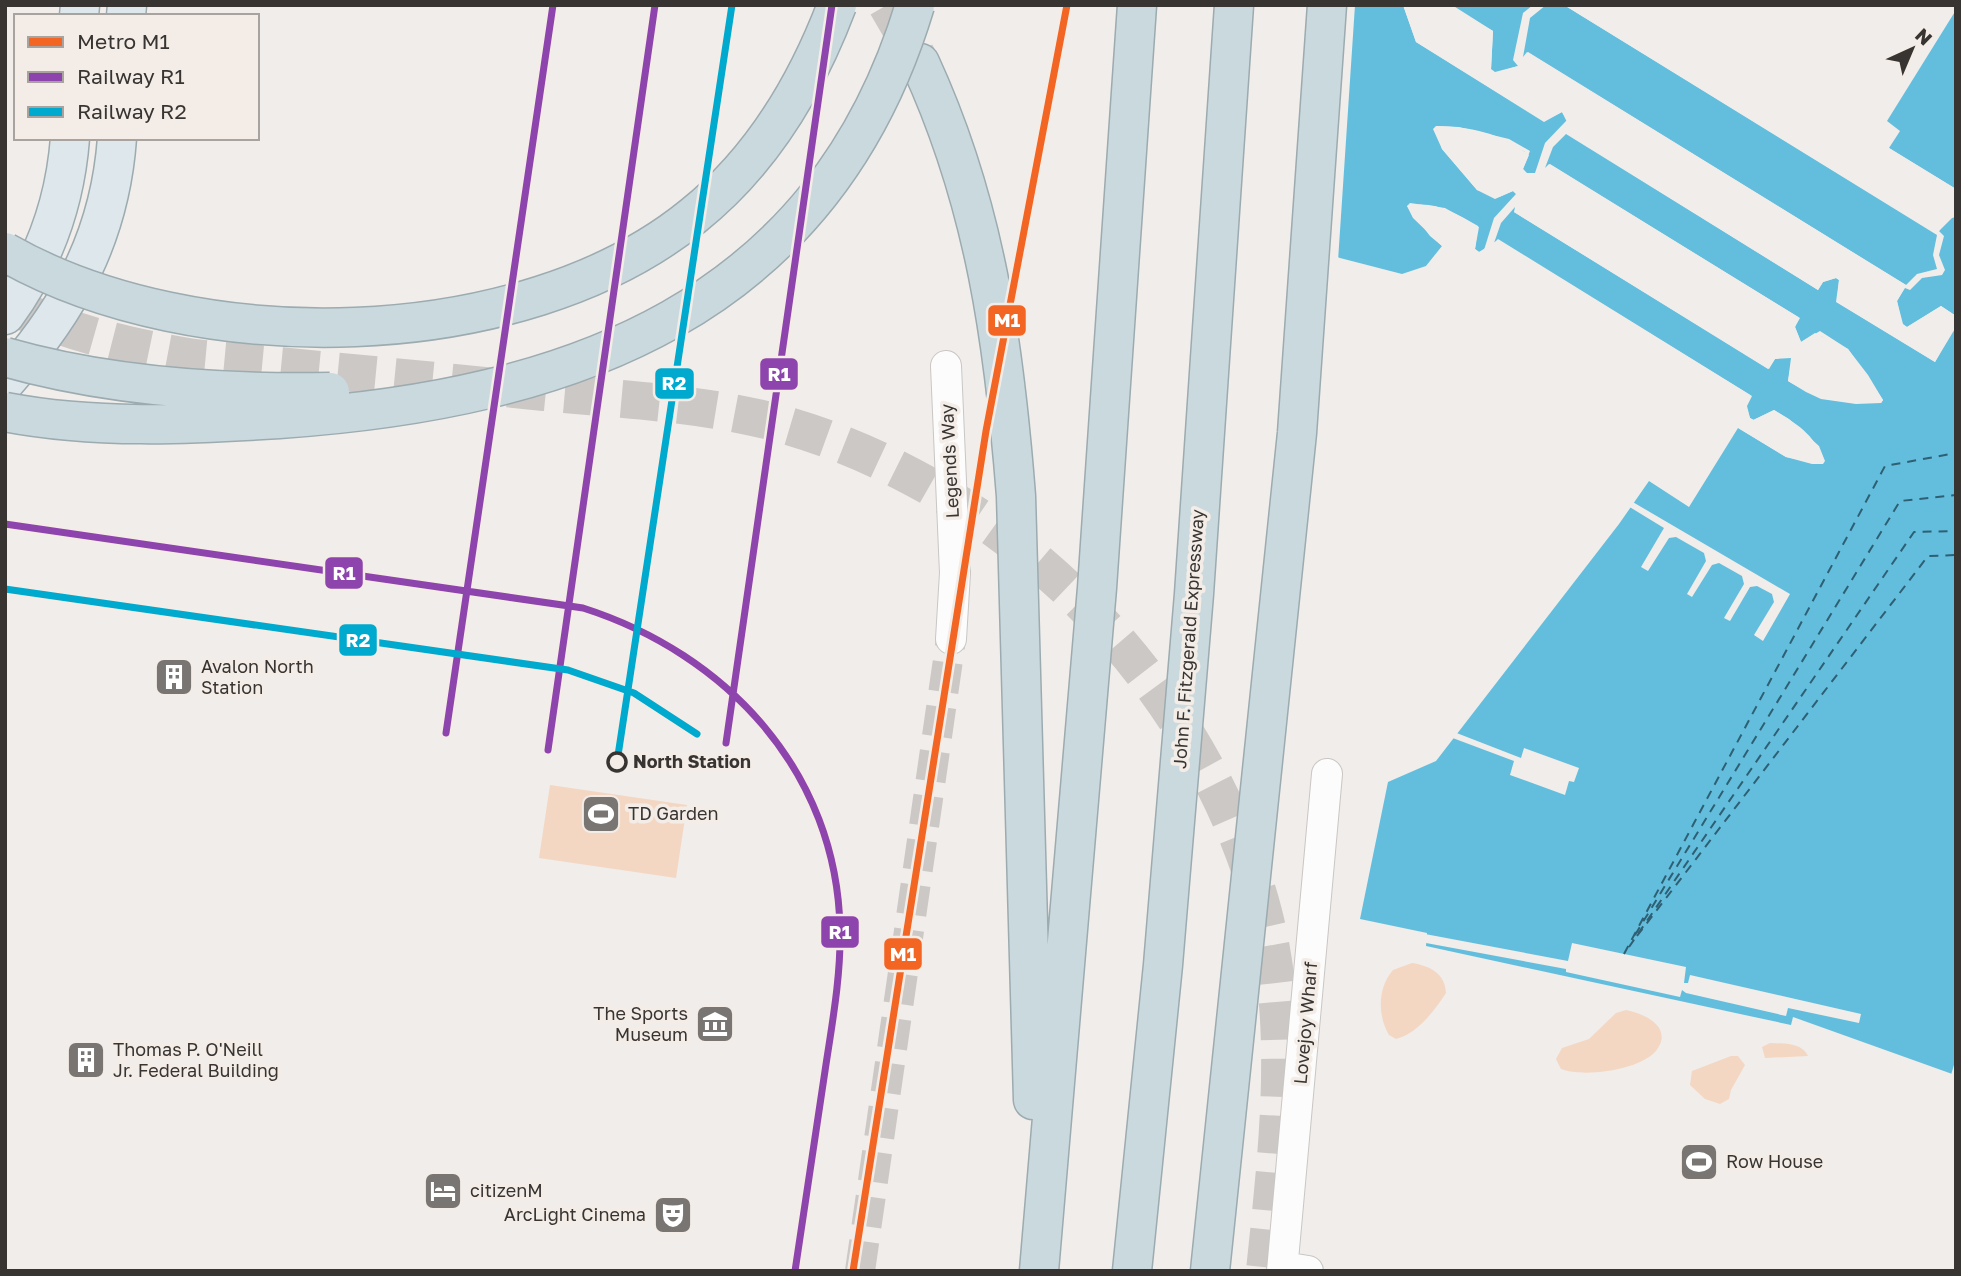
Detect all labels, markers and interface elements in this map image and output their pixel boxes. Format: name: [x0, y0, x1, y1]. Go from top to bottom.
legend: [14, 14, 259, 140]
north arrow: [1877, 14, 1947, 84]
text: N: [1911, 23, 1937, 50]
text: Metro M1: [77, 28, 170, 54]
text: Railway R1: [77, 63, 185, 89]
text: Railway R2: [77, 98, 187, 124]
line badge: M1: [987, 304, 1027, 337]
text: M1: [994, 308, 1021, 331]
line badge: R1: [759, 357, 799, 391]
text: R1: [768, 362, 791, 385]
line badge: R2: [654, 367, 695, 400]
text: R2: [662, 371, 686, 394]
street label: Legends Way: [935, 403, 963, 519]
street label: John F. Fitzgerald Expressway: [1168, 508, 1208, 770]
line badge: R1: [324, 556, 364, 590]
text: R1: [333, 561, 356, 584]
line badge: R2: [338, 623, 378, 657]
text: R2: [346, 628, 370, 651]
place label: Avalon North Station: [201, 655, 314, 698]
building icon: Avalon North Station: [153, 656, 195, 698]
place label: North Station: [633, 750, 751, 772]
marker: North Station: [607, 752, 627, 772]
sports icon: TD Garden: [580, 793, 622, 835]
place label: TD Garden: [628, 802, 719, 824]
line badge: R1: [820, 915, 860, 949]
text: R1: [829, 920, 852, 943]
line badge: M1: [883, 937, 923, 971]
text: M1: [890, 942, 917, 965]
street label: Lovejoy Wharf: [1289, 960, 1321, 1085]
place label: The Sports Museum: [593, 1002, 688, 1045]
museum icon: The Sports Museum: [694, 1003, 736, 1045]
place label: Thomas P. O'Neill Jr. Federal Building: [113, 1038, 279, 1081]
building icon: Thomas P. O'Neill Jr. Federal Building: [65, 1039, 107, 1081]
sports icon: Row House: [1678, 1141, 1720, 1183]
place label: Row House: [1726, 1150, 1823, 1172]
hotel icon: citizenM: [422, 1170, 464, 1212]
place label: citizenM: [470, 1179, 543, 1201]
theatre icon: ArcLight Cinema: [652, 1194, 694, 1236]
place label: ArcLight Cinema: [504, 1203, 646, 1225]

